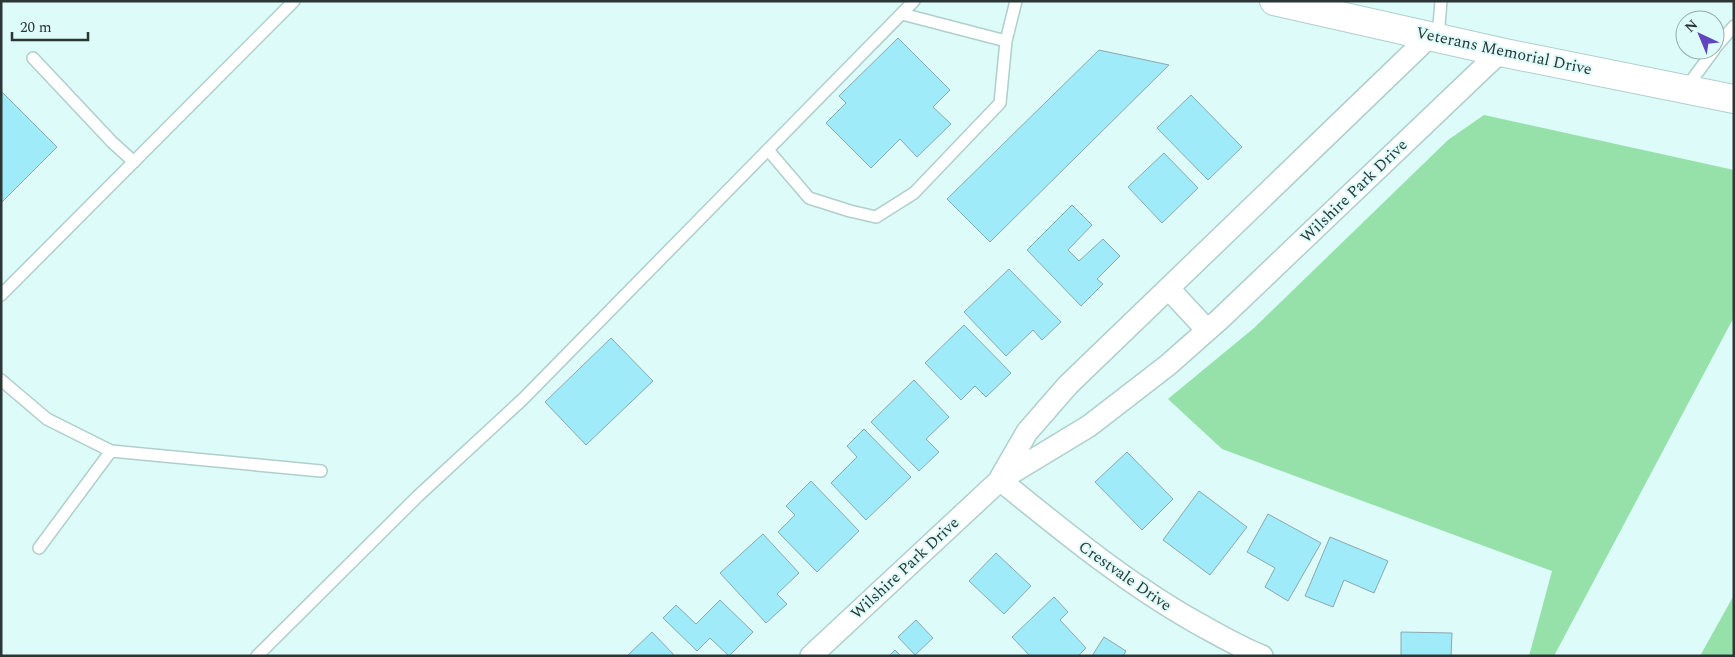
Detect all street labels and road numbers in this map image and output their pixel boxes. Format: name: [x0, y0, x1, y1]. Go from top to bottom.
street label: Veterans Memorial Drive: [1414, 21, 1594, 81]
street label: Wilshire Park Drive: [1295, 134, 1413, 248]
street label: Wilshire Park Drive: [845, 511, 965, 625]
street label: Crestvale Drive: [1073, 535, 1177, 617]

